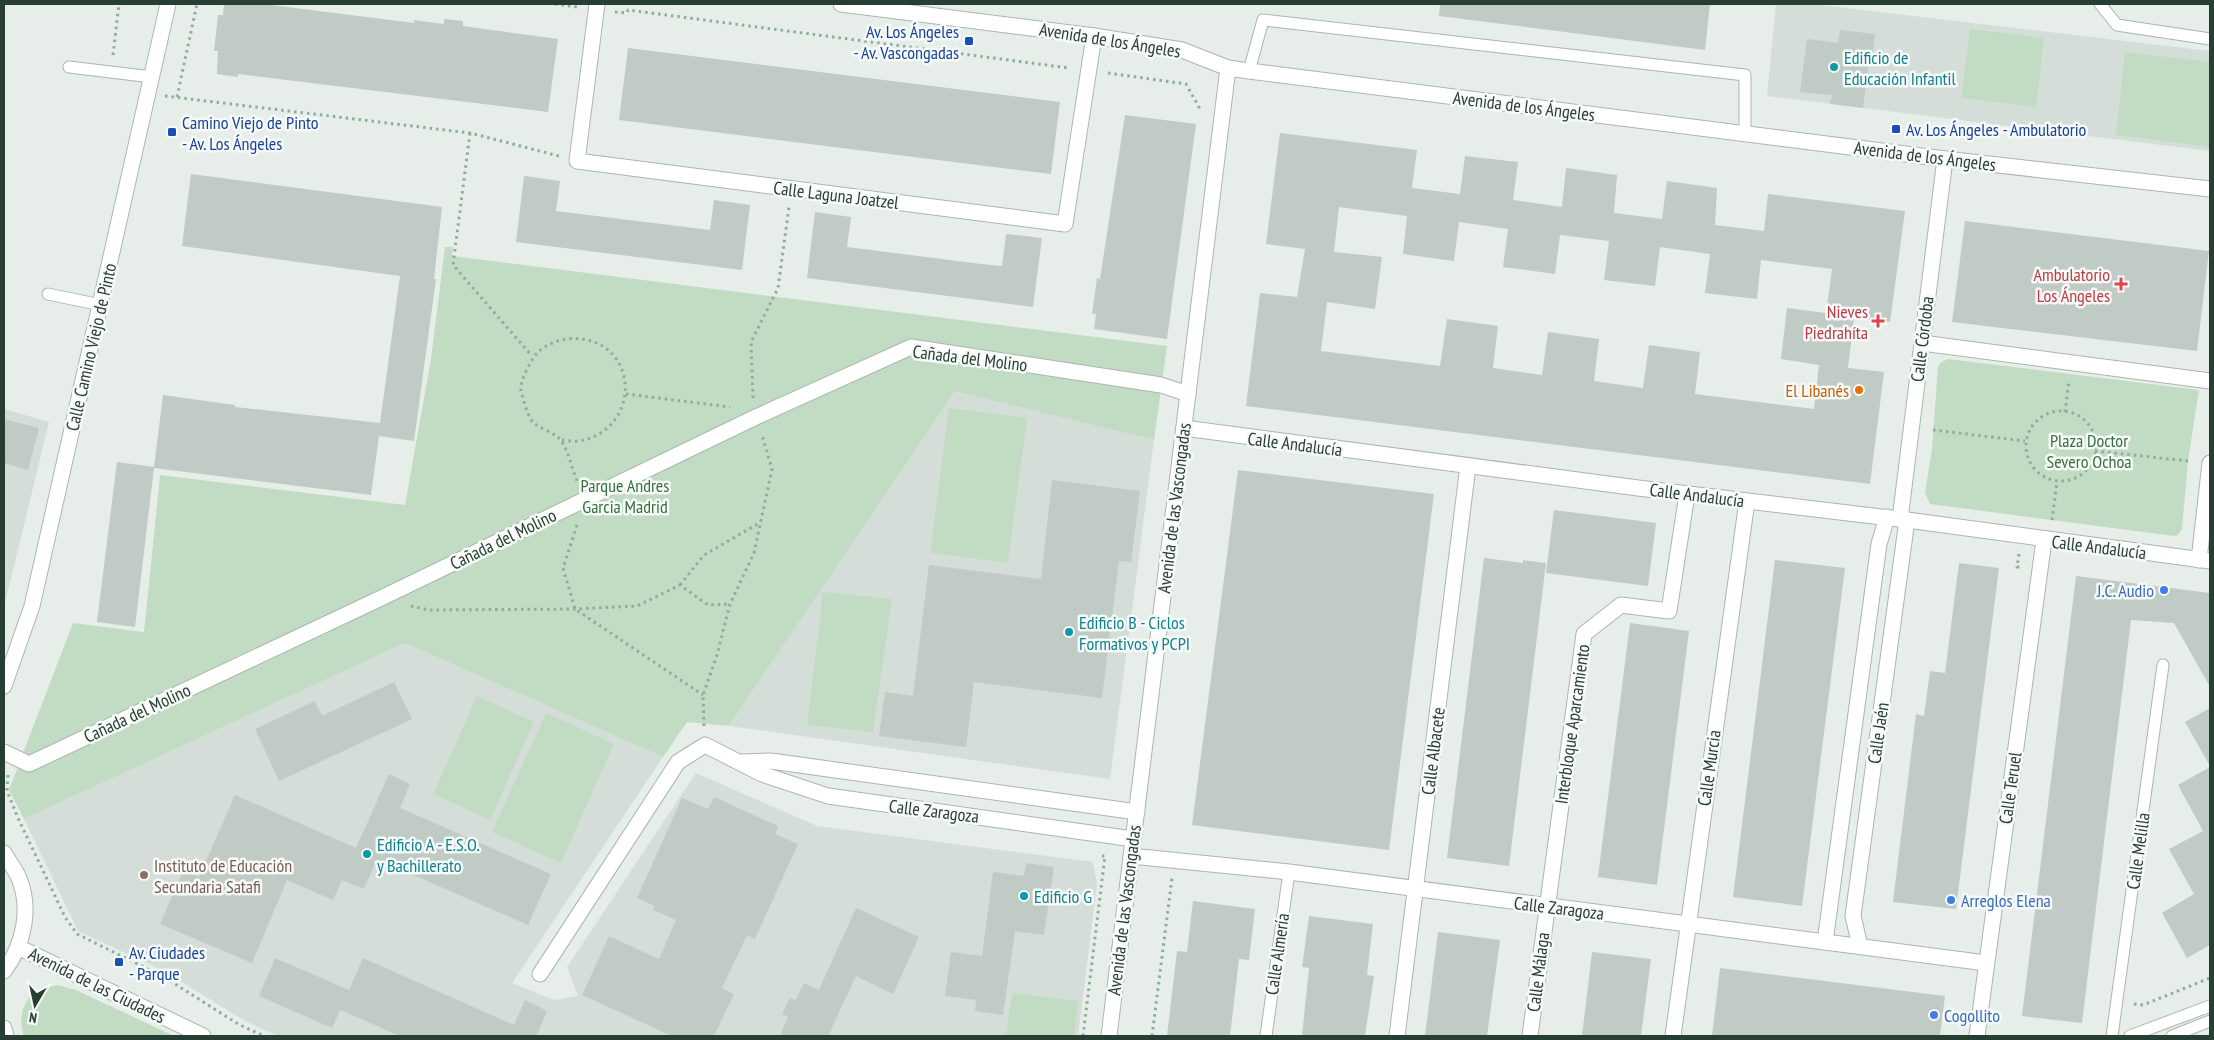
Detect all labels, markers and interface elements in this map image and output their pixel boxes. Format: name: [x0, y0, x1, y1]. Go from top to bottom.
street label: Avenida de los Ángeles: [1038, 17, 1182, 63]
place label: Av. Los Ángeles - Av. Vascongadas: [854, 20, 959, 64]
marker: Av. Los Ángeles - Av. Vascongadas: [963, 35, 975, 47]
place label: Edificio de Educación Infantil: [1844, 46, 1956, 90]
marker: Edificio de Educación Infantil: [1828, 61, 1840, 73]
street label: Avenida de los Ángeles: [1452, 86, 1596, 126]
place label: Camino Viejo de Pinto - Av. Los Ángeles: [182, 111, 319, 155]
place label: Av. Los Ángeles - Ambulatorio: [1906, 118, 2087, 141]
marker: Av. Los Ángeles - Ambulatorio: [1890, 123, 1902, 135]
marker: Camino Viejo de Pinto - Av. Los Ángeles: [166, 126, 178, 138]
street label: Avenida de los Ángeles: [1853, 136, 1997, 176]
street label: Calle Laguna Joatzel: [772, 176, 901, 214]
street label: Calle Camino Viejo de Pinto: [61, 261, 122, 433]
place label: Ambulatorio Los Ángeles: [2034, 263, 2110, 307]
marker: Ambulatorio Los Ángeles: [2114, 277, 2128, 291]
street label: Calle Córdoba: [1905, 295, 1939, 383]
place label: Nieves Piedrahíta: [1805, 300, 1868, 344]
marker: Nieves Piedrahíta: [1872, 315, 1884, 327]
street label: Cañada del Molino: [911, 340, 1029, 376]
place label: El Libanés: [1785, 379, 1849, 402]
marker: El Libanés: [1853, 384, 1865, 396]
street label: Avenida de las Vascongadas: [1152, 421, 1196, 595]
street label: Calle Andalucía: [1246, 427, 1344, 461]
park label: Plaza Doctor Severo Ochoa: [2047, 429, 2131, 473]
park label: Parque Andres Garcia Madrid: [581, 474, 669, 518]
street label: Calle Andalucía: [1648, 478, 1746, 512]
street label: Cañada del Molino: [446, 503, 560, 575]
street label: Calle Andalucía: [2050, 530, 2148, 564]
place label: J.C. Audio: [2096, 579, 2154, 602]
marker: J.C. Audio: [2158, 584, 2170, 596]
place label: Edificio B - Ciclos Formativos y PCPI: [1079, 611, 1190, 655]
marker: Edificio B - Ciclos Formativos y PCPI: [1063, 626, 1075, 638]
street label: Interbloque Aparcamiento: [1549, 642, 1595, 805]
street label: Cañada del Molino: [80, 678, 194, 748]
street label: Calle Jaén: [1862, 701, 1894, 765]
street label: Calle Albacete: [1416, 706, 1450, 796]
street label: Calle Murcia: [1692, 728, 1726, 808]
street label: Calle Teruel: [1994, 750, 2027, 825]
street label: Calle Zaragoza: [888, 794, 980, 828]
street label: Calle Melilla: [2121, 811, 2155, 891]
street label: Avenida de las Vascongadas: [1102, 823, 1146, 997]
place label: Edificio A - E.S.O. y Bachillerato: [377, 833, 480, 877]
marker: Edificio A - E.S.O. y Bachillerato: [361, 848, 373, 860]
place label: Instituto de Educación Secundaria Satafi: [154, 854, 292, 898]
marker: Instituto de Educación Secundaria Satafi: [138, 869, 150, 881]
place label: Edificio G: [1034, 885, 1092, 908]
place label: Arreglos Elena: [1961, 889, 2051, 912]
marker: Edificio G: [1018, 890, 1030, 902]
street label: Calle Zaragoza: [1513, 891, 1605, 925]
marker: Arreglos Elena: [1945, 894, 1957, 906]
street label: Calle Almería: [1260, 912, 1294, 996]
street label: Calle Málaga: [1522, 931, 1554, 1013]
place label: Av. Ciudades - Parque: [129, 941, 205, 985]
street label: Avenida de las Ciudades: [25, 942, 169, 1028]
marker: Av. Ciudades - Parque: [113, 956, 125, 968]
north arrow: [10, 980, 60, 1030]
place label: Cogollito: [1944, 1004, 2000, 1027]
text: N: [28, 1008, 38, 1027]
marker: Cogollito: [1928, 1009, 1940, 1021]

